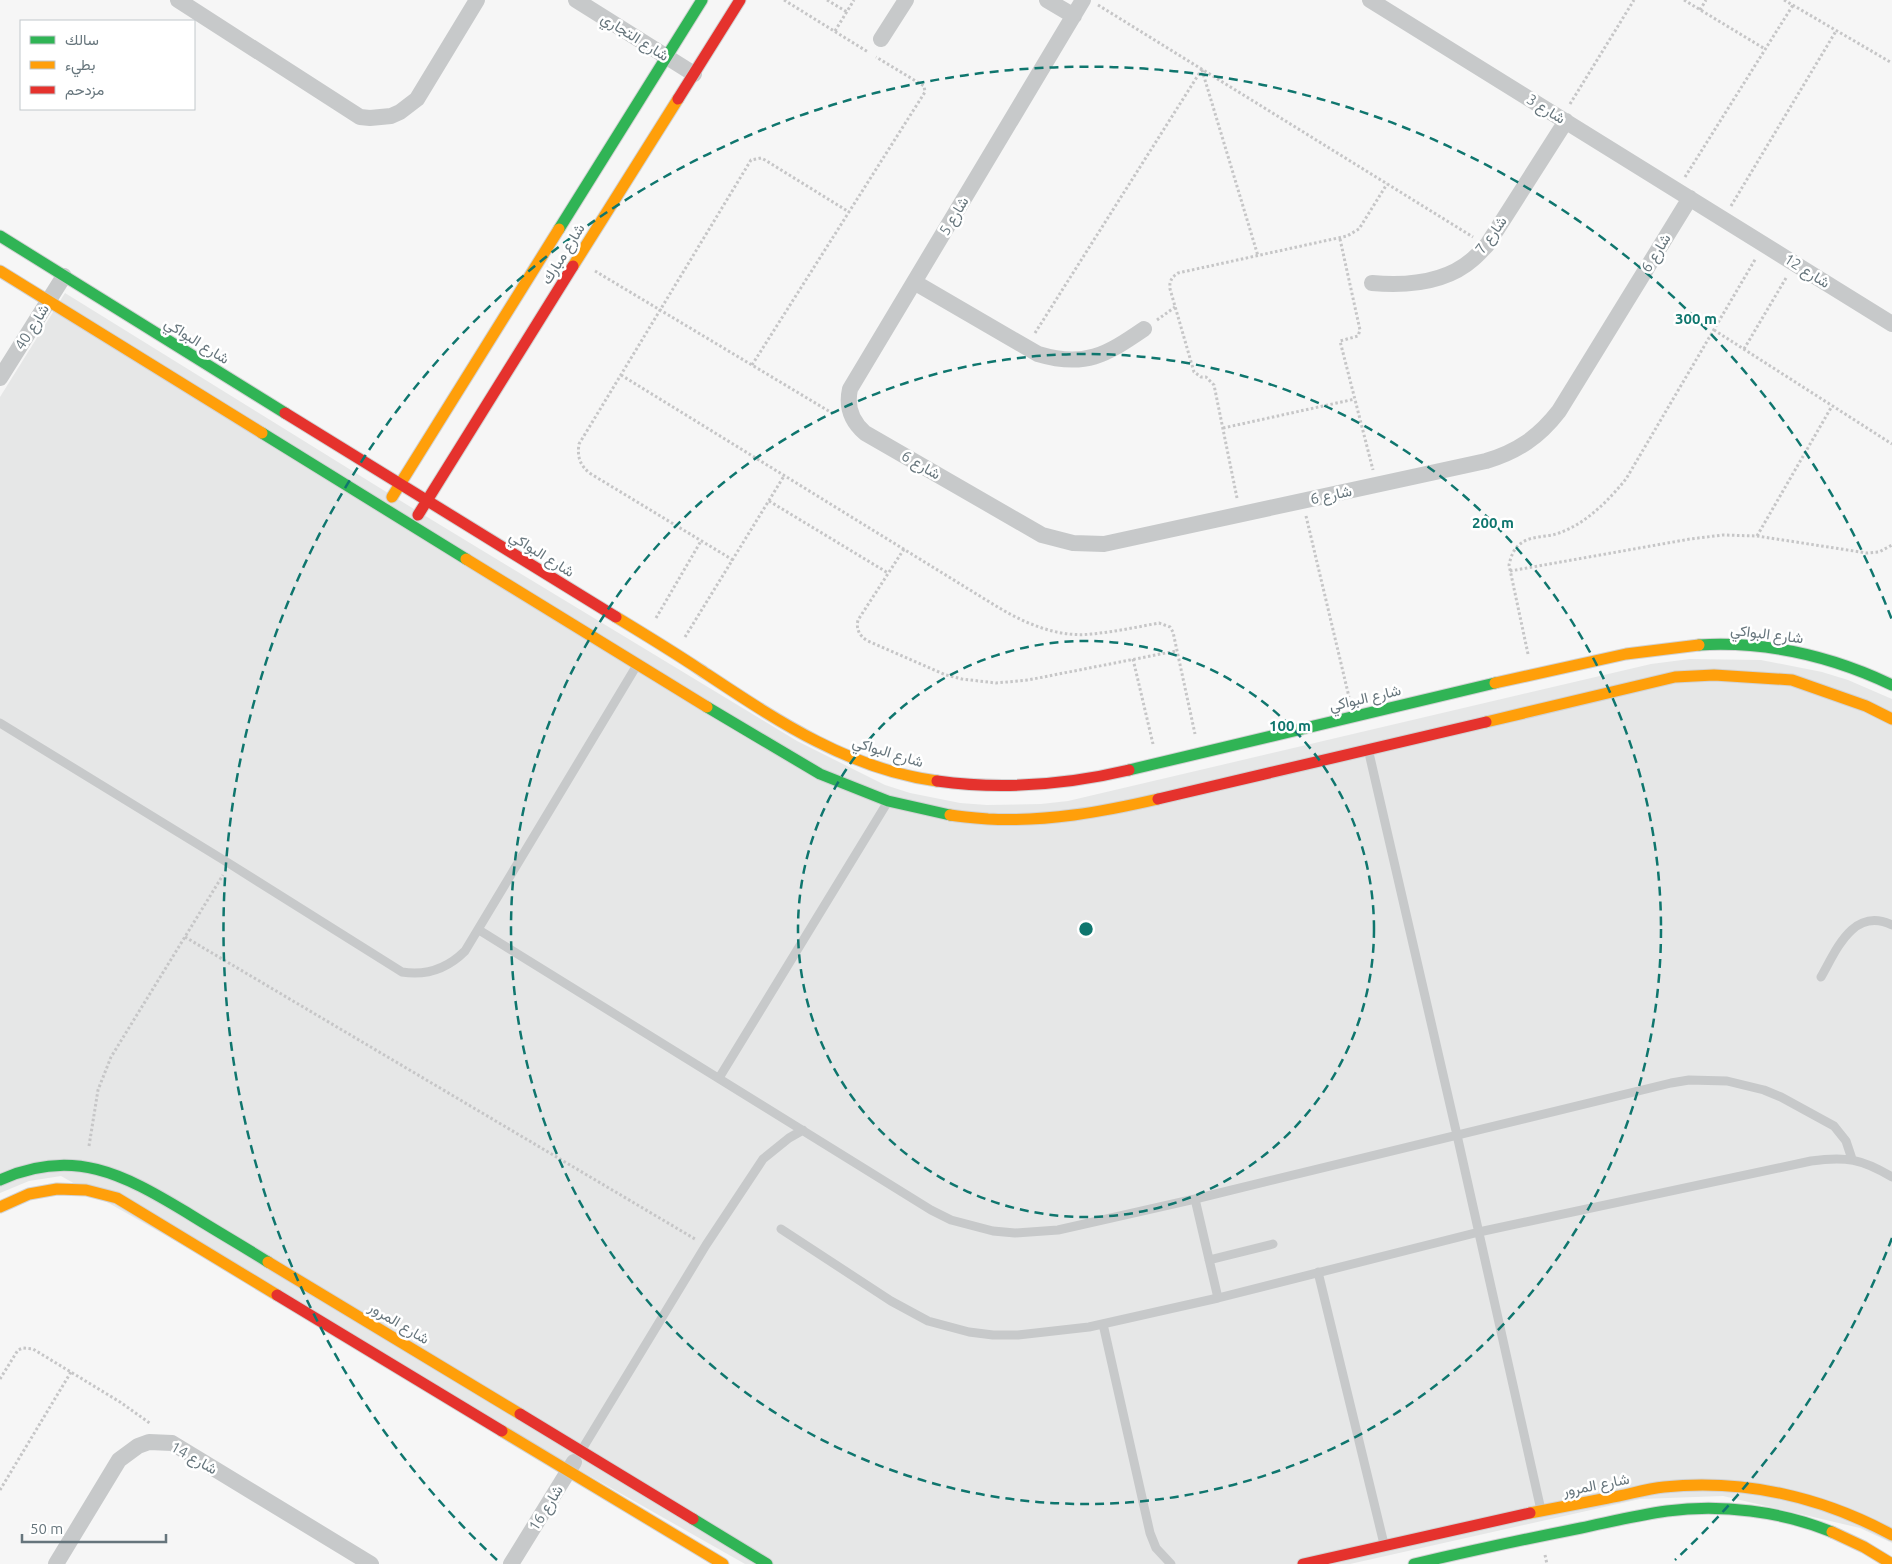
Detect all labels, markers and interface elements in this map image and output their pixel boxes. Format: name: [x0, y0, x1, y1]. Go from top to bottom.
street label: شارع التجاري: [596, 9, 672, 68]
legend: [20, 20, 195, 110]
text: سالك: [65, 31, 99, 48]
text: بطيء: [65, 56, 95, 78]
text: مزدحم: [65, 81, 104, 100]
street label: شارع 3: [1522, 90, 1569, 130]
street label: شارع 5: [935, 193, 974, 240]
street label: شارع 7: [1471, 213, 1512, 258]
street label: شارع مبارك: [537, 220, 590, 289]
street label: شارع 6: [1637, 230, 1677, 277]
street label: شارع 12: [1780, 250, 1833, 294]
street label: شارع 40: [11, 301, 55, 354]
text: 300 m: [1675, 310, 1717, 327]
street label: شارع البواكي: [159, 314, 233, 371]
street label: شارع 6: [897, 447, 944, 485]
street label: شارع 6: [1309, 482, 1354, 510]
text: 200 m: [1472, 514, 1514, 531]
street label: شارع البواكي: [504, 527, 578, 584]
street label: شارع البواكي: [1729, 621, 1805, 651]
street label: شارع البواكي: [1327, 681, 1404, 719]
text: 100 m: [1269, 717, 1311, 734]
street label: شارع البواكي: [849, 733, 926, 775]
centre of rings: [1077, 920, 1095, 938]
street label: شارع المرور: [364, 1297, 433, 1350]
street label: شارع 14: [167, 1438, 221, 1480]
street label: شارع المرور: [1560, 1470, 1631, 1502]
street label: شارع 16: [525, 1482, 569, 1535]
scale bar: [22, 1512, 166, 1544]
text: 50 m: [30, 1520, 63, 1537]

